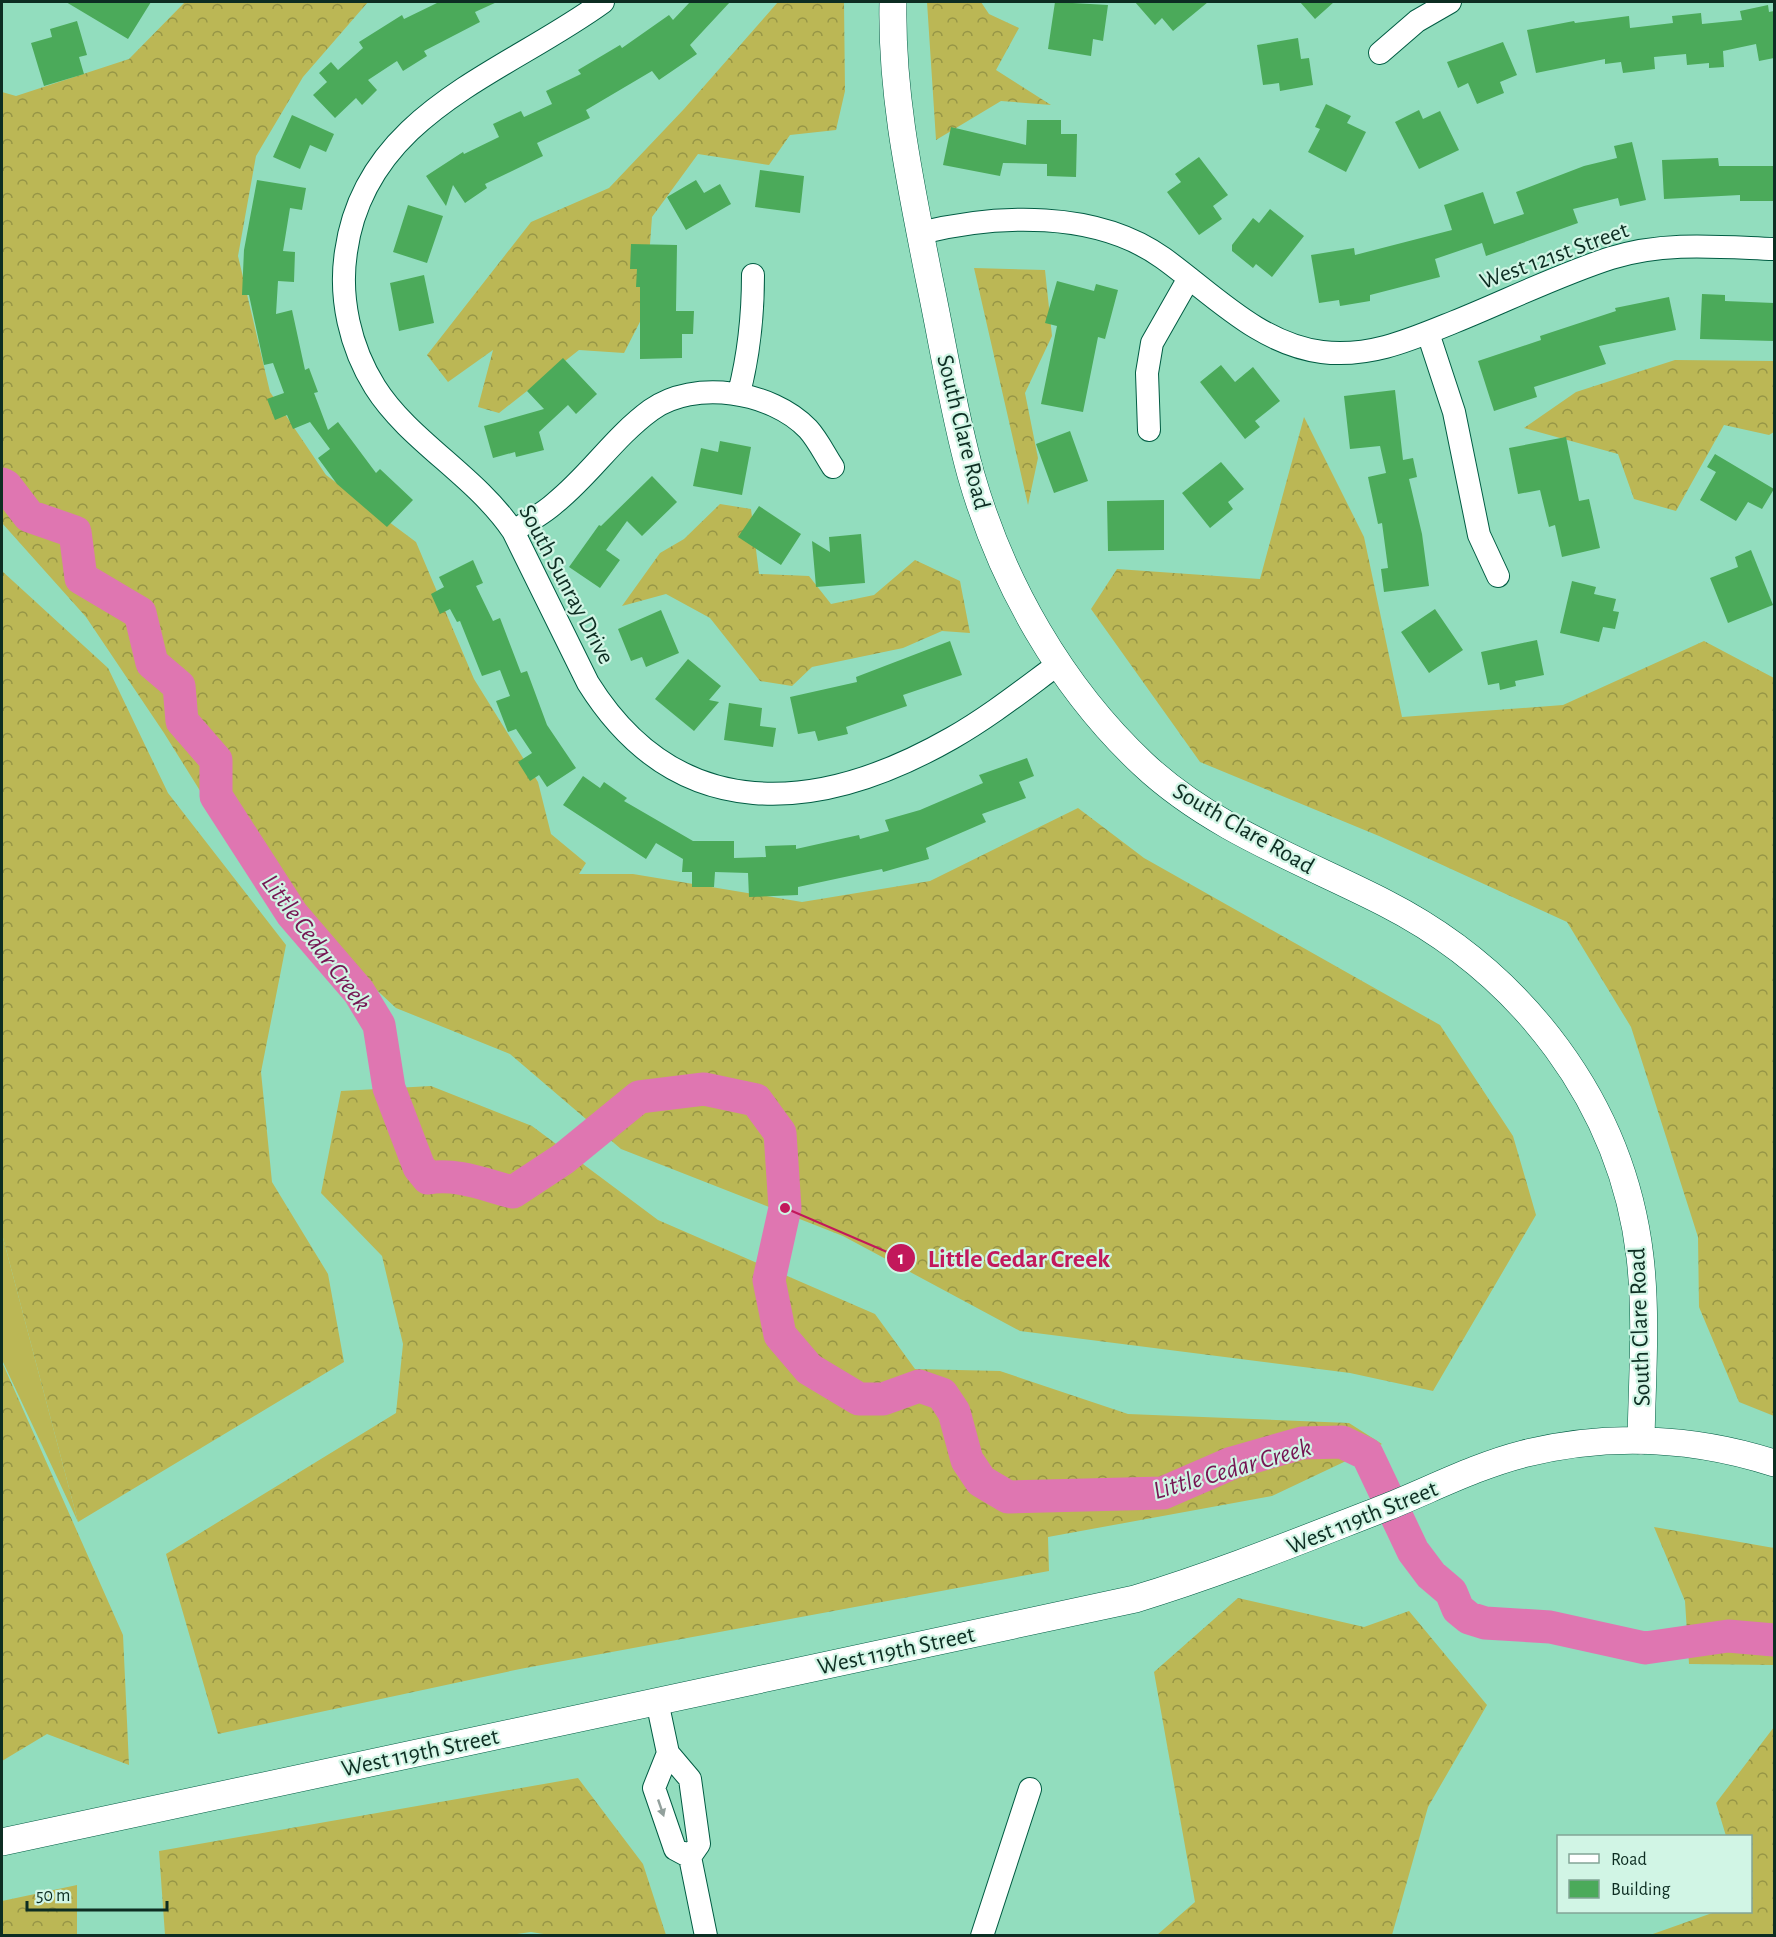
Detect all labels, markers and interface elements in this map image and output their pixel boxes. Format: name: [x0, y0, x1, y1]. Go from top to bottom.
street label: West 121st Street: [1477, 218, 1632, 294]
street label: South Clare Road: [932, 352, 994, 512]
street label: South Sunray Drive: [514, 501, 618, 668]
street label: South Clare Road: [1169, 779, 1318, 879]
water label: Little Cedar Creek: [257, 870, 376, 1016]
callout: Little Cedar Creek: [886, 1236, 1122, 1280]
text: Little Cedar Creek: [928, 1246, 1110, 1272]
street label: South Clare Road: [1625, 1247, 1655, 1407]
text: 1: [898, 1250, 904, 1268]
water label: Little Cedar Creek: [1150, 1434, 1314, 1504]
street label: West 119th Street: [1284, 1477, 1442, 1559]
street label: West 119th Street: [815, 1623, 977, 1679]
street label: West 119th Street: [339, 1725, 501, 1781]
one-way arrow: [657, 1799, 667, 1817]
legend: [1557, 1835, 1752, 1913]
text: Road: [1611, 1851, 1647, 1869]
scale bar: [27, 1874, 166, 1912]
text: Building: [1611, 1881, 1671, 1899]
text: 50 m: [36, 1887, 70, 1905]

